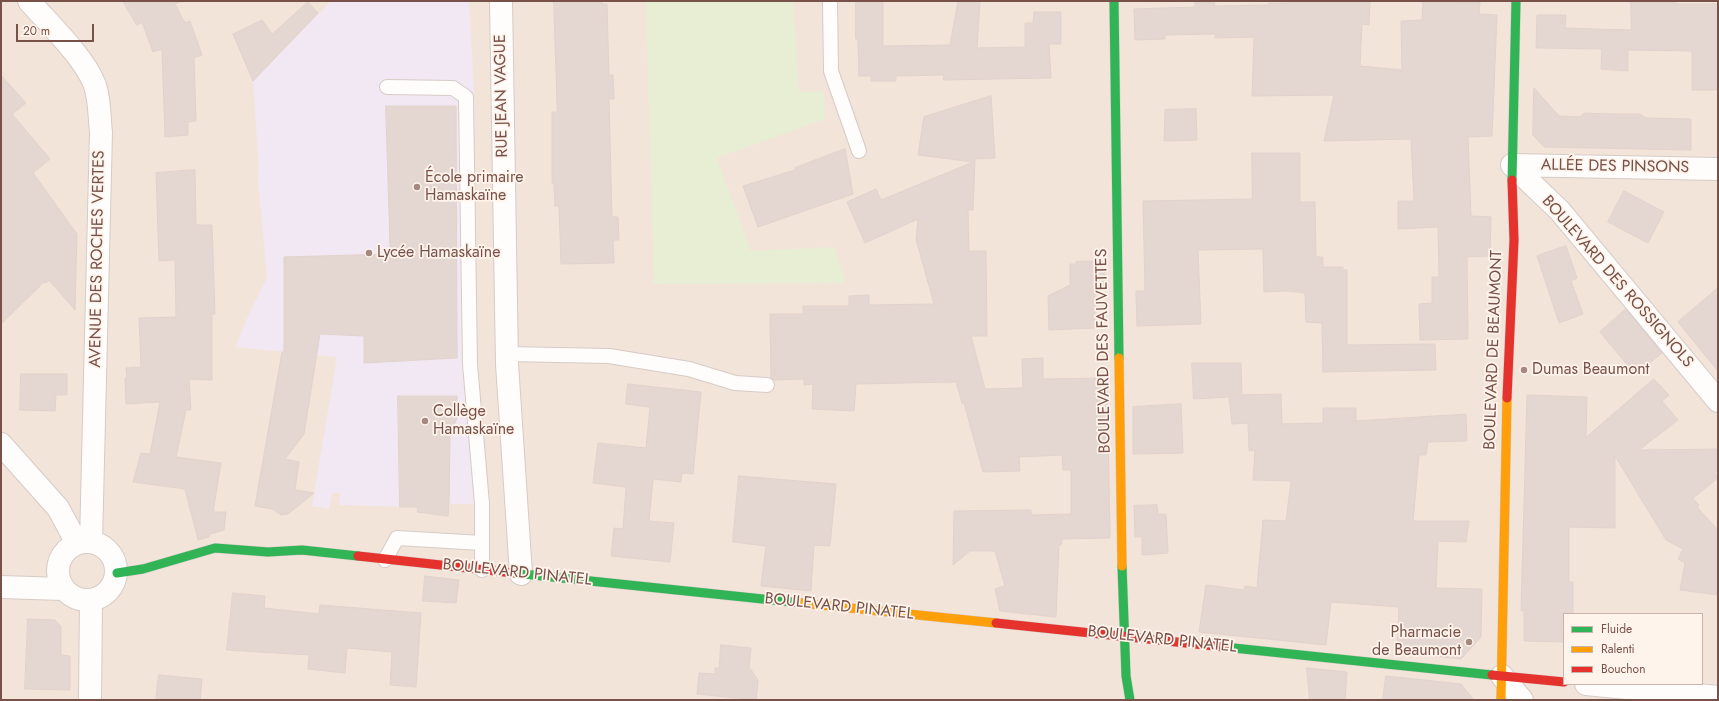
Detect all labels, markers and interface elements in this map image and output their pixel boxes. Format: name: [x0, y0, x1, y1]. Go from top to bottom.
scale bar: [18, 16, 96, 42]
text: 20 m: [23, 22, 50, 40]
street label: RUE JEAN VAGUE: [491, 34, 513, 158]
street label: AVENUE DES ROCHES VERTES: [87, 150, 109, 368]
street label: ALLÉE DES PINSONS: [1541, 156, 1689, 178]
place label: École primaire Hamaskaïne: [425, 168, 523, 206]
marker: École primaire Hamaskaïne: [412, 182, 422, 192]
street label: BOULEVARD DES ROSSIGNOLS: [1537, 192, 1697, 372]
place label: Lycée Hamaskaïne: [377, 243, 500, 263]
marker: Lycée Hamaskaïne: [364, 248, 374, 258]
street label: BOULEVARD DES FAUVETTES: [1093, 248, 1115, 454]
street label: BOULEVARD DE BEAUMONT: [1481, 250, 1507, 450]
place label: Dumas Beaumont: [1532, 360, 1649, 380]
marker: Dumas Beaumont: [1519, 365, 1529, 375]
place label: Collège Hamaskaïne: [433, 402, 514, 440]
marker: Collège Hamaskaïne: [420, 416, 430, 426]
street label: BOULEVARD PINATEL: [442, 556, 592, 590]
street label: BOULEVARD PINATEL: [764, 590, 914, 624]
legend: [1563, 613, 1703, 685]
text: Fluide: [1601, 620, 1632, 638]
street label: BOULEVARD PINATEL: [1087, 623, 1237, 657]
place label: Pharmacie de Beaumont: [1372, 623, 1461, 661]
marker: Pharmacie de Beaumont: [1464, 637, 1474, 647]
text: Ralenti: [1601, 640, 1635, 658]
text: Bouchon: [1601, 660, 1645, 678]

